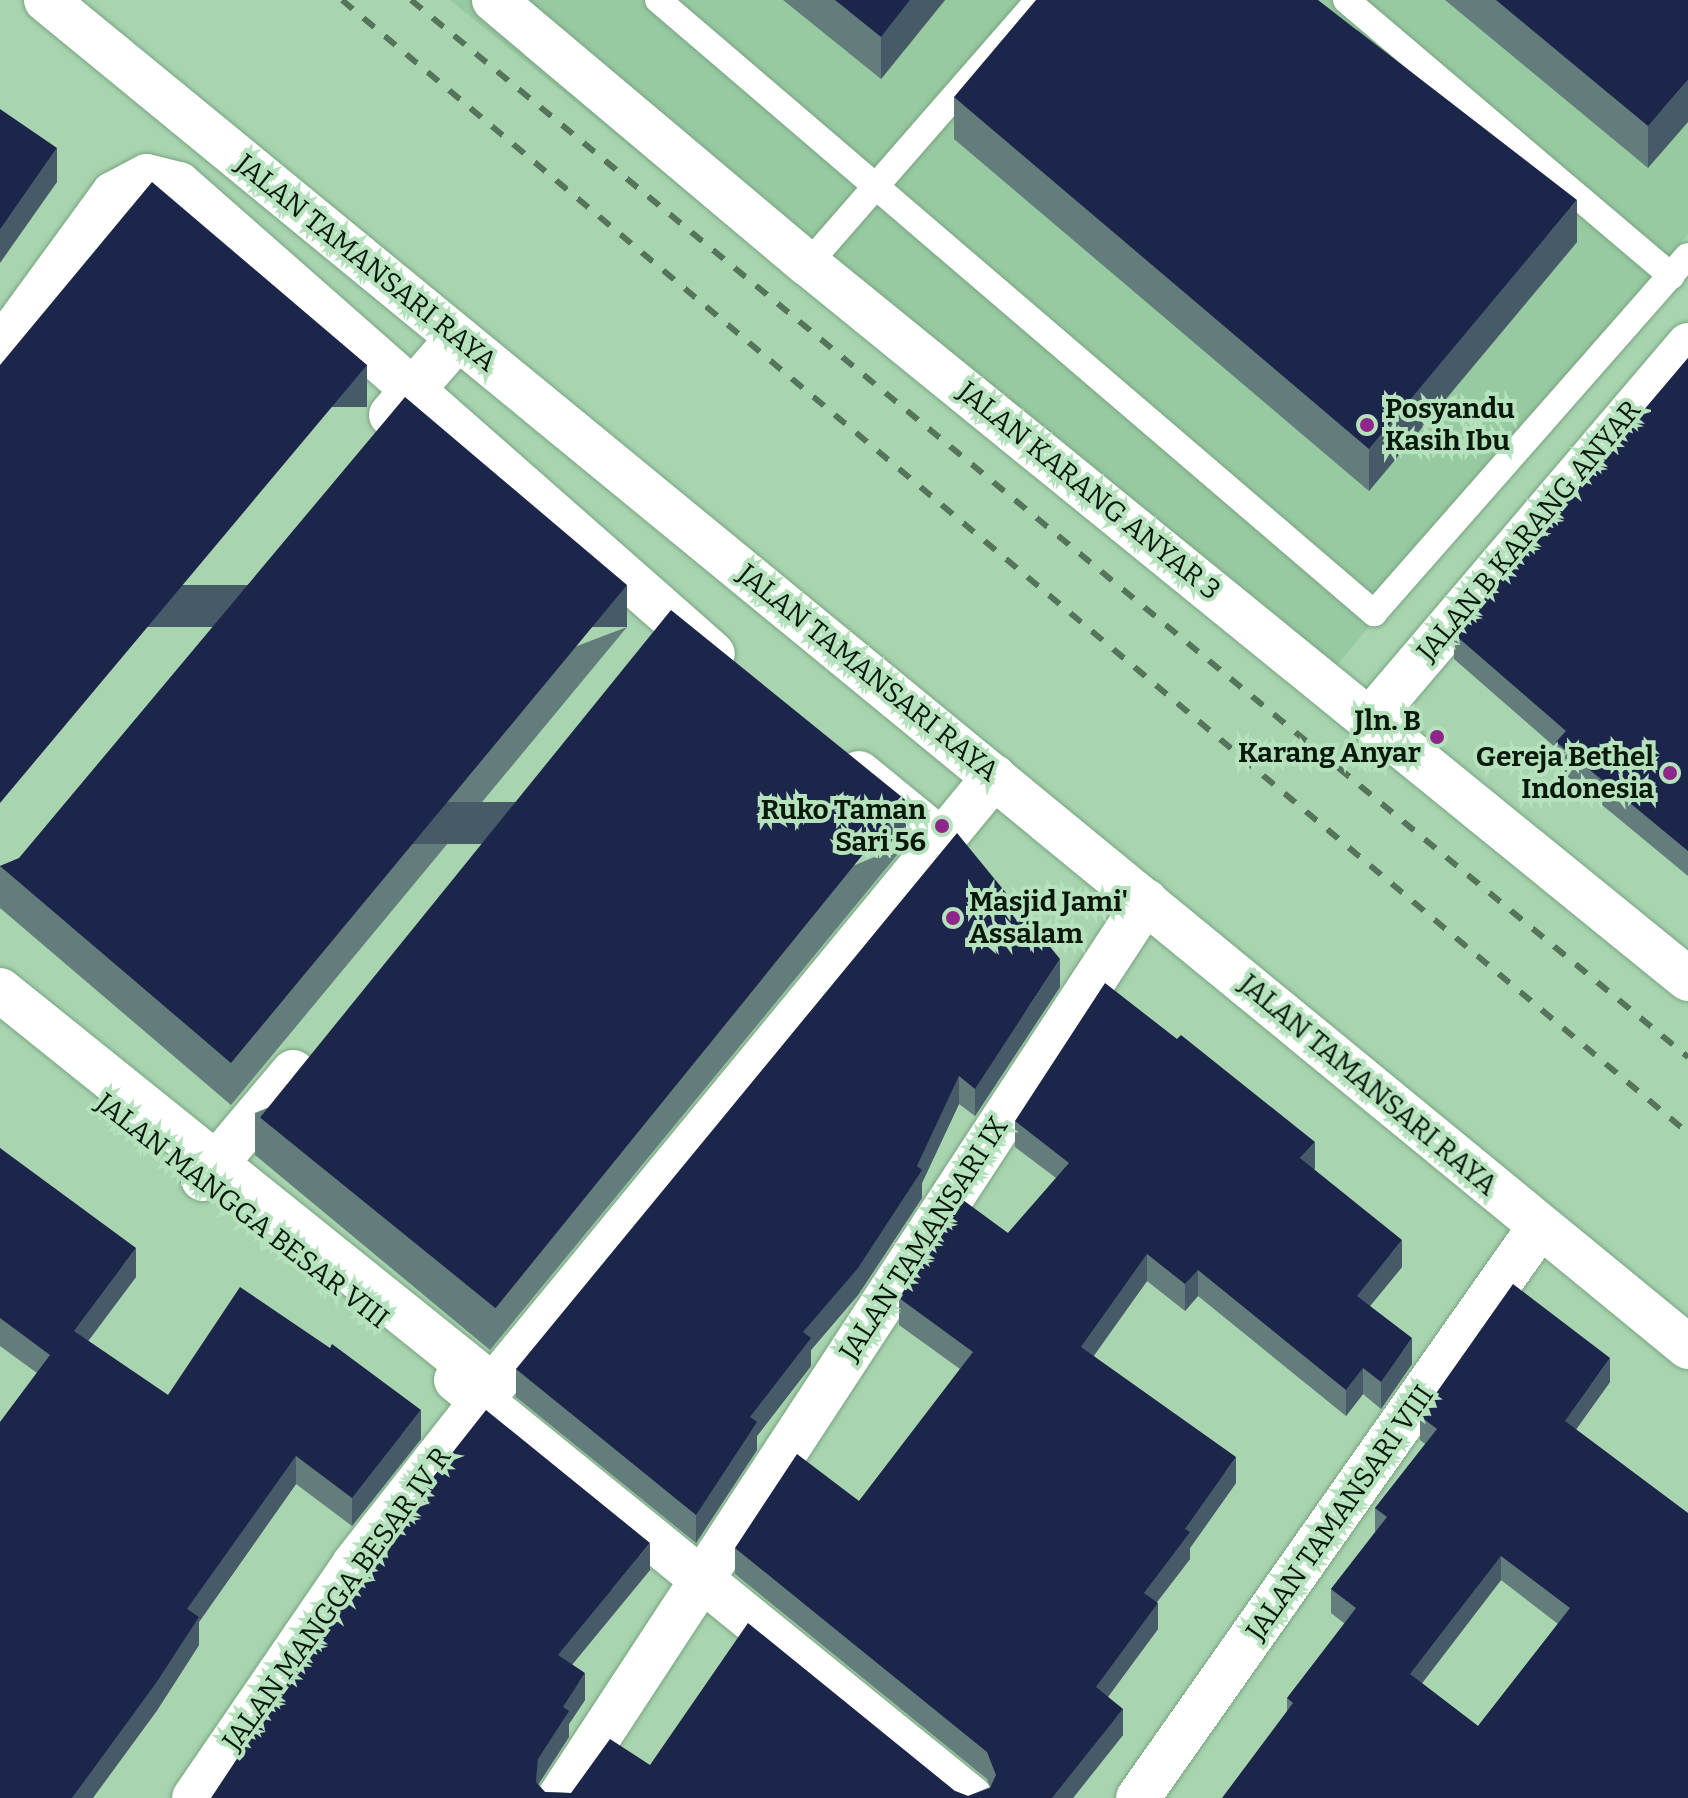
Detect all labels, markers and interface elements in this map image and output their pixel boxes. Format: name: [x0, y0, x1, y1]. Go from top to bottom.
street label: JALAN TAMANSARI RAYA: [229, 147, 503, 379]
street label: JALAN KARANG ANYAR 3: [951, 375, 1227, 607]
place label: Posyandu Kasih Ibu: [1385, 392, 1515, 458]
street label: JALAN B KARANG ANYAR: [1410, 394, 1648, 668]
marker: Posyandu Kasih Ibu: [1356, 414, 1378, 436]
street label: JALAN TAMANSARI RAYA: [731, 557, 1005, 789]
place label: Jln. B Karang Anyar: [1238, 704, 1421, 770]
marker: Jln. B Karang Anyar: [1428, 728, 1446, 746]
place label: Gereja Bethel Indonesia: [1476, 740, 1654, 806]
marker: Gereja Bethel Indonesia: [1661, 764, 1679, 782]
place label: Ruko Taman Sari 56: [761, 793, 926, 859]
marker: Ruko Taman Sari 56: [933, 817, 951, 835]
place label: Masjid Jami' Assalam: [969, 885, 1128, 951]
marker: Masjid Jami' Assalam: [944, 909, 962, 927]
street label: JALAN TAMANSARI RAYA: [1232, 967, 1504, 1203]
street label: JALAN MANGGA BESAR VIII: [89, 1086, 395, 1336]
street label: JALAN TAMANSARI IX: [833, 1111, 1015, 1367]
street label: JALAN TAMANSARI VIII: [1239, 1379, 1441, 1647]
street label: JALAN MANGGA BESAR IV R: [216, 1441, 458, 1757]

